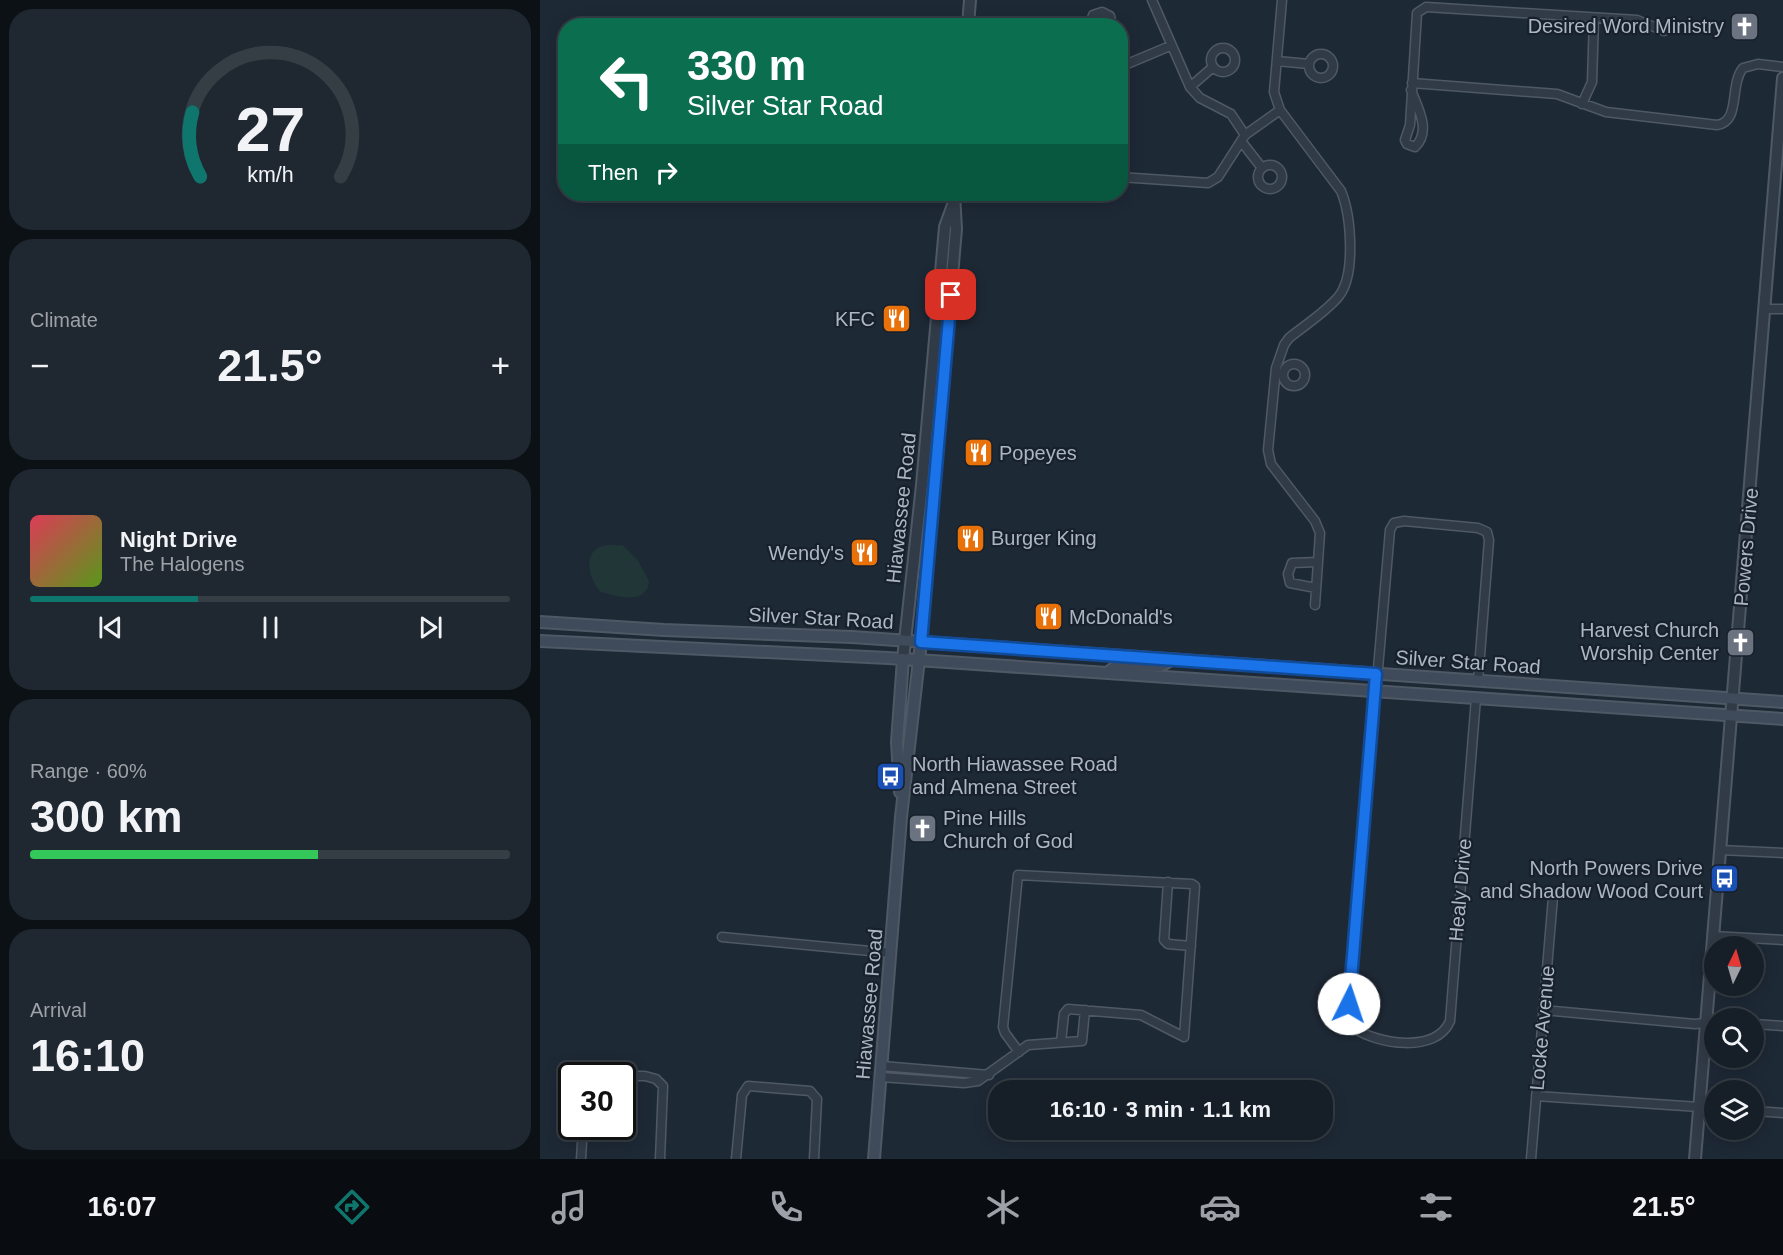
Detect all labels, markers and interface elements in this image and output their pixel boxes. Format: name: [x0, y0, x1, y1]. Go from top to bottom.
church icon: Desired Word Ministry: [1729, 10, 1761, 42]
place label: Desired Word Ministry: [1528, 15, 1724, 37]
icon: left: [588, 42, 666, 120]
text: 330 m: [687, 42, 806, 89]
text: Silver Star Road: [687, 91, 884, 121]
text: 27: [235, 95, 305, 164]
icon: right: [650, 156, 683, 189]
text: Then: [588, 160, 638, 185]
text: km/h: [247, 163, 293, 187]
pin: [925, 269, 976, 320]
icon: arrive: [934, 278, 967, 311]
restaurant icon: KFC: [880, 303, 912, 335]
place label: KFC: [835, 308, 875, 330]
text: Climate: [30, 309, 98, 331]
text: 21.5°: [217, 340, 323, 391]
text: −: [30, 347, 49, 384]
text: +: [491, 347, 510, 384]
street label: Hiawassee Road: [882, 432, 920, 584]
restaurant icon: Popeyes: [962, 437, 994, 469]
place label: Popeyes: [999, 442, 1077, 464]
street label: Powers Drive: [1730, 487, 1762, 607]
restaurant icon: Burger King: [954, 522, 986, 554]
text: Night Drive: [120, 527, 237, 552]
place label: Burger King: [991, 527, 1097, 549]
restaurant icon: Wendy's: [849, 537, 881, 569]
place label: Wendy's: [768, 542, 844, 564]
text: The Halogens: [120, 553, 245, 575]
restaurant icon: McDonald's: [1032, 601, 1064, 633]
street label: Silver Star Road: [748, 603, 894, 633]
place label: McDonald's: [1069, 606, 1173, 628]
icon: previous: [94, 611, 127, 644]
icon: pause: [254, 611, 287, 644]
icon: next: [414, 611, 447, 644]
place label: Harvest Church Worship Center: [1580, 619, 1719, 664]
church icon: Harvest Church Worship Center: [1724, 626, 1756, 658]
street label: Silver Star Road: [1395, 646, 1541, 678]
place label: North Hiawassee Road and Almena Street: [912, 753, 1118, 798]
text: Range · 60%: [30, 760, 147, 782]
bus stop icon: North Hiawassee Road and Almena Street: [875, 760, 907, 792]
text: 300 km: [30, 791, 183, 842]
place label: Pine Hills Church of God: [943, 807, 1073, 852]
church icon: Pine Hills Church of God: [906, 813, 938, 845]
street label: Healy Drive: [1445, 838, 1475, 942]
place label: North Powers Drive and Shadow Wood Court: [1480, 857, 1703, 902]
bus stop icon: North Powers Drive and Shadow Wood Court: [1708, 863, 1740, 895]
street label: Hiawassee Road: [851, 928, 887, 1080]
north arrow: [1704, 936, 1764, 996]
map controls: [1704, 936, 1764, 1140]
street label: Locke Avenue: [1526, 965, 1558, 1091]
position arrow: [1317, 972, 1381, 1036]
text: Arrival: [30, 999, 87, 1021]
button: search: [1704, 1008, 1764, 1068]
text: 16:10: [30, 1030, 145, 1081]
speed limit sign: 30: [558, 1062, 636, 1140]
button: layers: [1704, 1080, 1764, 1140]
text: 16:10 · 3 min · 1.1 km: [1050, 1097, 1271, 1122]
icon: directions: [331, 1186, 373, 1228]
icon: music: [548, 1186, 590, 1228]
icon: phone: [765, 1186, 807, 1228]
icon: climate: [982, 1186, 1024, 1228]
icon: car: [1199, 1186, 1241, 1228]
icon: filters: [1415, 1186, 1457, 1228]
text: 16:07: [87, 1192, 156, 1222]
text: 21.5°: [1632, 1192, 1696, 1222]

